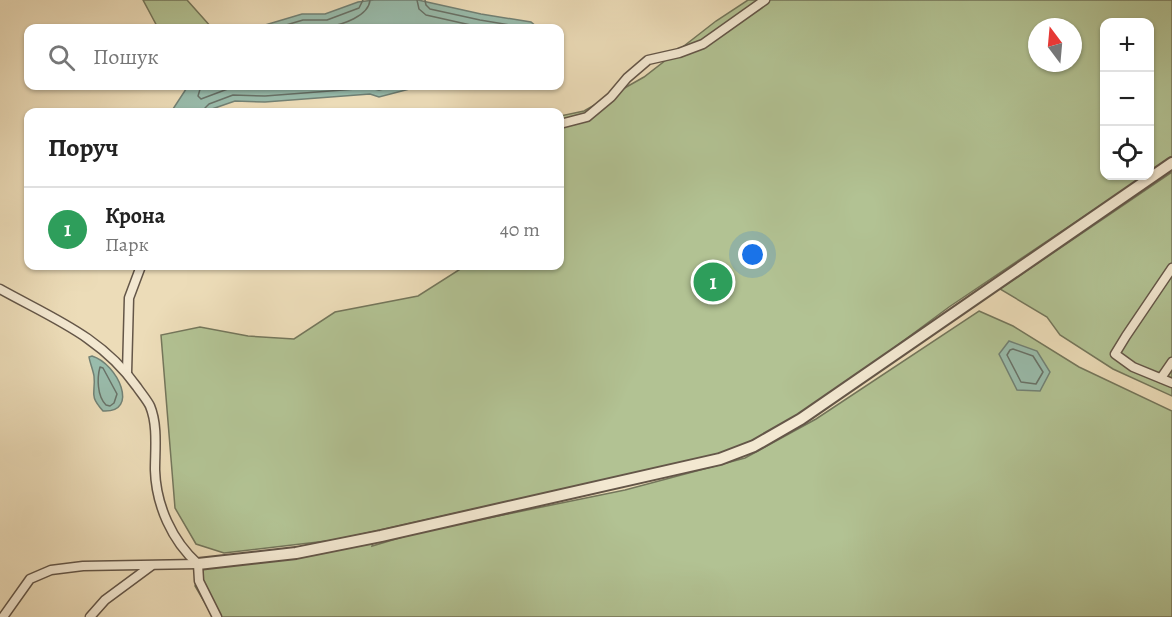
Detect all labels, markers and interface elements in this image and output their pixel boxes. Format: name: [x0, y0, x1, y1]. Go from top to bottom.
north arrow: [1028, 18, 1082, 72]
map controls: [1100, 18, 1154, 180]
button: +: [1100, 18, 1154, 72]
search box: [24, 24, 564, 90]
icon: search: [45, 41, 78, 74]
text: Пошук: [93, 42, 159, 72]
button: −: [1100, 72, 1154, 126]
button: locate: [1100, 126, 1154, 180]
text: Поруч: [48, 130, 119, 165]
text: Крона: [105, 201, 165, 231]
text: 1: [64, 216, 71, 243]
text: 40 m: [500, 216, 540, 243]
text: Парк: [105, 231, 149, 258]
your location: [738, 240, 767, 269]
pin: 1: [694, 260, 732, 304]

